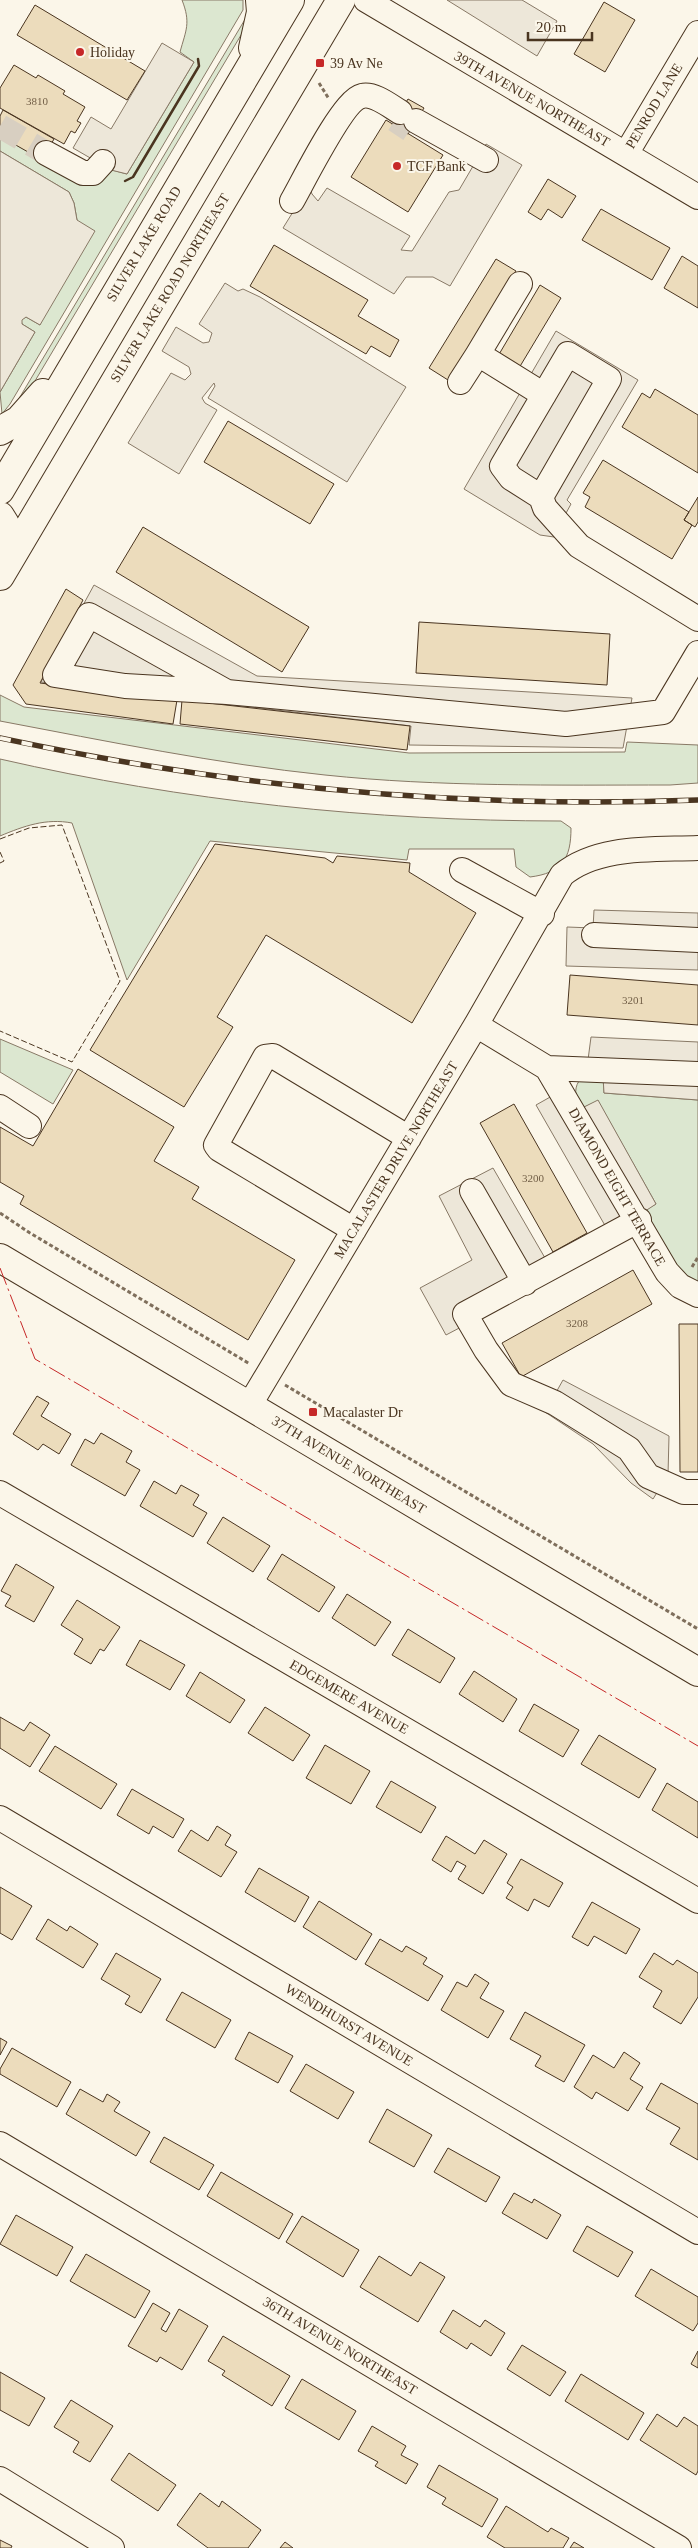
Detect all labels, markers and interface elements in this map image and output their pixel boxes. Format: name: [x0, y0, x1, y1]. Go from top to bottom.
scale bar: [528, 10, 592, 42]
text: 20 m: [536, 19, 567, 35]
place label: Holiday: [90, 45, 135, 60]
marker: Holiday: [74, 46, 86, 58]
street label: 39TH AVENUE NORTHEAST: [452, 48, 613, 150]
place label: 39 Av Ne: [330, 56, 383, 71]
marker: 39 Av Ne: [314, 57, 326, 69]
street label: PENROD LANE: [623, 61, 685, 151]
house number: 3810: [26, 95, 49, 107]
place label: TCF Bank: [407, 159, 466, 174]
marker: TCF Bank: [391, 160, 403, 172]
street label: SILVER LAKE ROAD: [104, 184, 184, 304]
street label: SILVER LAKE ROAD NORTHEAST: [108, 191, 233, 385]
house number: 3201: [622, 994, 644, 1006]
street label: MACALASTER DRIVE NORTHEAST: [331, 1058, 461, 1261]
street label: DIAMOND EIGHT TERRACE: [566, 1105, 668, 1269]
house number: 3200: [522, 1172, 545, 1184]
house number: 3208: [566, 1317, 589, 1329]
place label: Macalaster Dr: [323, 1405, 403, 1420]
marker: Macalaster Dr: [307, 1406, 319, 1418]
street label: 37TH AVENUE NORTHEAST: [269, 1413, 429, 1517]
street label: EDGEMERE AVENUE: [287, 1657, 411, 1737]
street label: WENDHURST AVENUE: [283, 1981, 415, 2069]
street label: 36TH AVENUE NORTHEAST: [260, 2294, 420, 2398]

